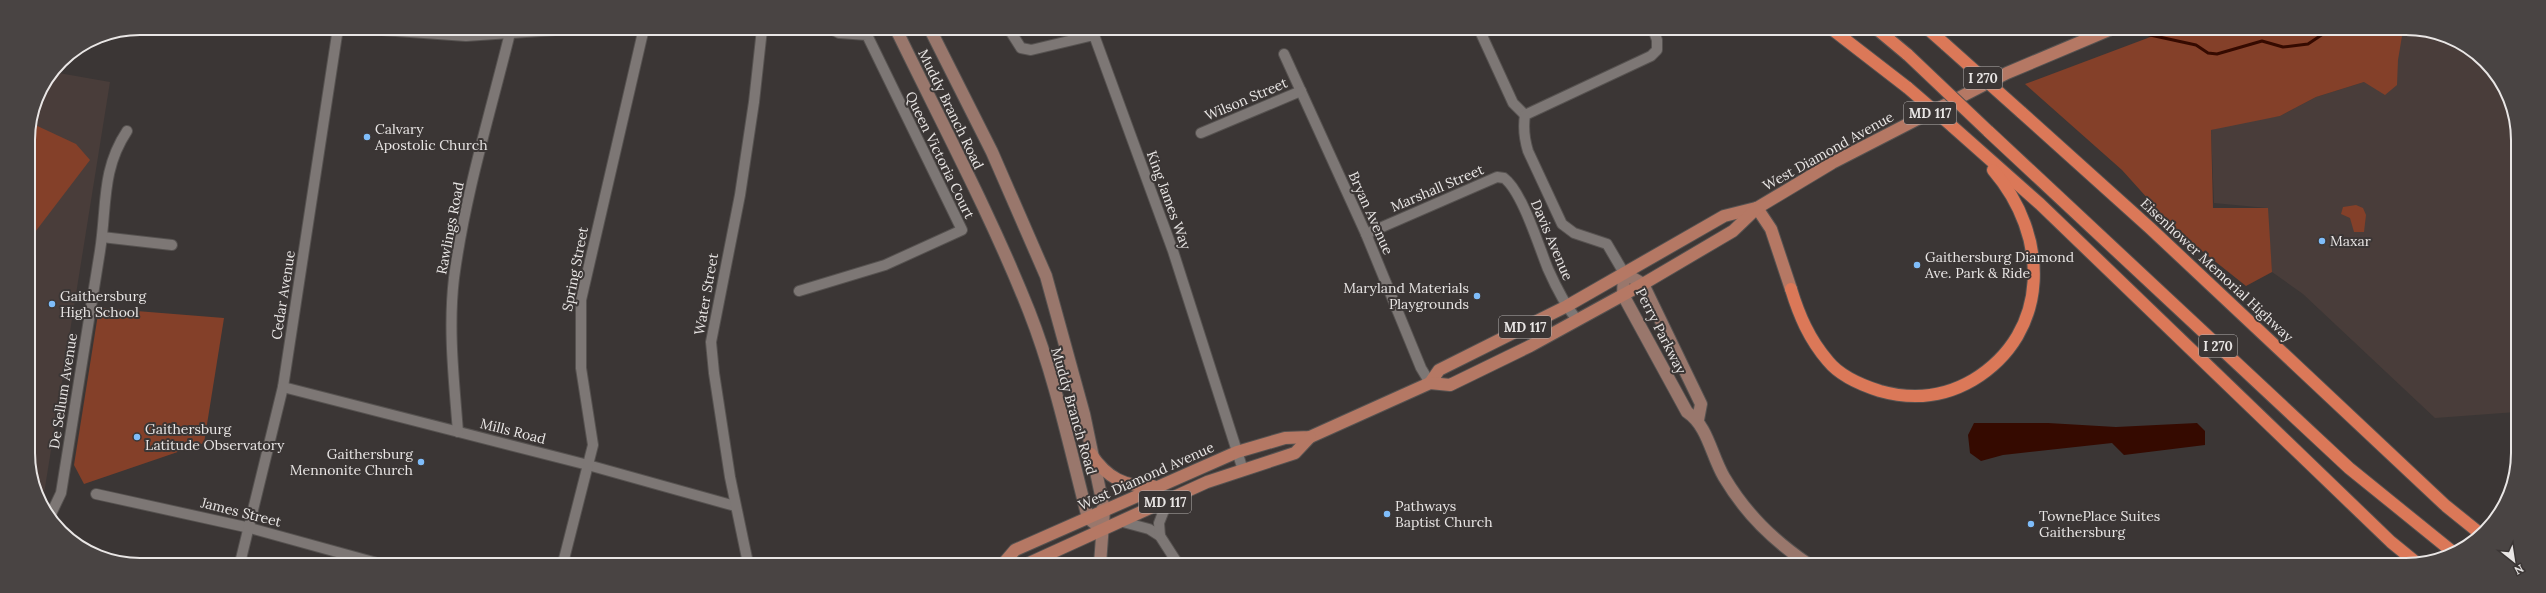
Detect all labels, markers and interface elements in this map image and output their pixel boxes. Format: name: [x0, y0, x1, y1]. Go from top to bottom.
street label: Muddy Branch Road: [914, 46, 988, 172]
road number: I 270: [1964, 67, 2002, 89]
street label: Wilson Street: [1202, 73, 1291, 124]
street label: Queen Victoria Court: [901, 88, 979, 222]
road number: MD 117: [1904, 102, 1956, 124]
street label: West Diamond Avenue: [1759, 107, 1897, 194]
place label: Calvary Apostolic Church: [374, 120, 488, 154]
marker: Calvary Apostolic Church: [362, 132, 372, 142]
street label: King James Way: [1143, 148, 1195, 252]
street label: Marshall Street: [1388, 160, 1487, 216]
street label: Bryan Avenue: [1345, 169, 1398, 258]
street label: Rawlings Road: [432, 180, 468, 276]
street label: Eisenhower Memorial Highway: [2137, 194, 2298, 346]
street label: Davis Avenue: [1527, 197, 1577, 284]
street label: Spring Street: [558, 225, 592, 313]
place label: Maxar: [2330, 232, 2371, 250]
marker: Maxar: [2317, 236, 2327, 246]
place label: Gaithersburg Diamond Ave. Park & Ride: [1924, 248, 2074, 282]
street label: Cedar Avenue: [267, 249, 299, 341]
street label: Water Street: [690, 251, 722, 336]
marker: Gaithersburg Diamond Ave. Park & Ride: [1912, 260, 1922, 270]
place label: Maryland Materials Playgrounds: [1343, 279, 1469, 313]
street label: Perry Parkway: [1632, 285, 1691, 378]
place label: Gaithersburg High School: [60, 287, 146, 321]
marker: Maryland Materials Playgrounds: [1472, 291, 1482, 301]
marker: Gaithersburg High School: [47, 299, 57, 309]
road number: MD 117: [1499, 316, 1551, 338]
street label: De Sellum Avenue: [45, 331, 81, 450]
road number: I 270: [2199, 335, 2237, 357]
street label: Muddy Branch Road: [1047, 345, 1101, 477]
street label: Mills Road: [478, 414, 548, 448]
place label: Gaithersburg Latitude Observatory: [145, 420, 285, 454]
marker: Gaithersburg Latitude Observatory: [132, 432, 142, 442]
street label: West Diamond Avenue: [1075, 438, 1217, 514]
place label: Gaithersburg Mennonite Church: [290, 445, 413, 479]
marker: Gaithersburg Mennonite Church: [416, 457, 426, 467]
road number: MD 117: [1139, 491, 1191, 513]
street label: James Street: [198, 493, 284, 531]
place label: Pathways Baptist Church: [1395, 497, 1493, 531]
place label: TownePlace Suites Gaithersburg: [2039, 507, 2160, 541]
marker: Pathways Baptist Church: [1382, 509, 1392, 519]
marker: TownePlace Suites Gaithersburg: [2026, 519, 2036, 529]
north arrow: [2494, 541, 2534, 581]
text: N: [2511, 561, 2526, 578]

